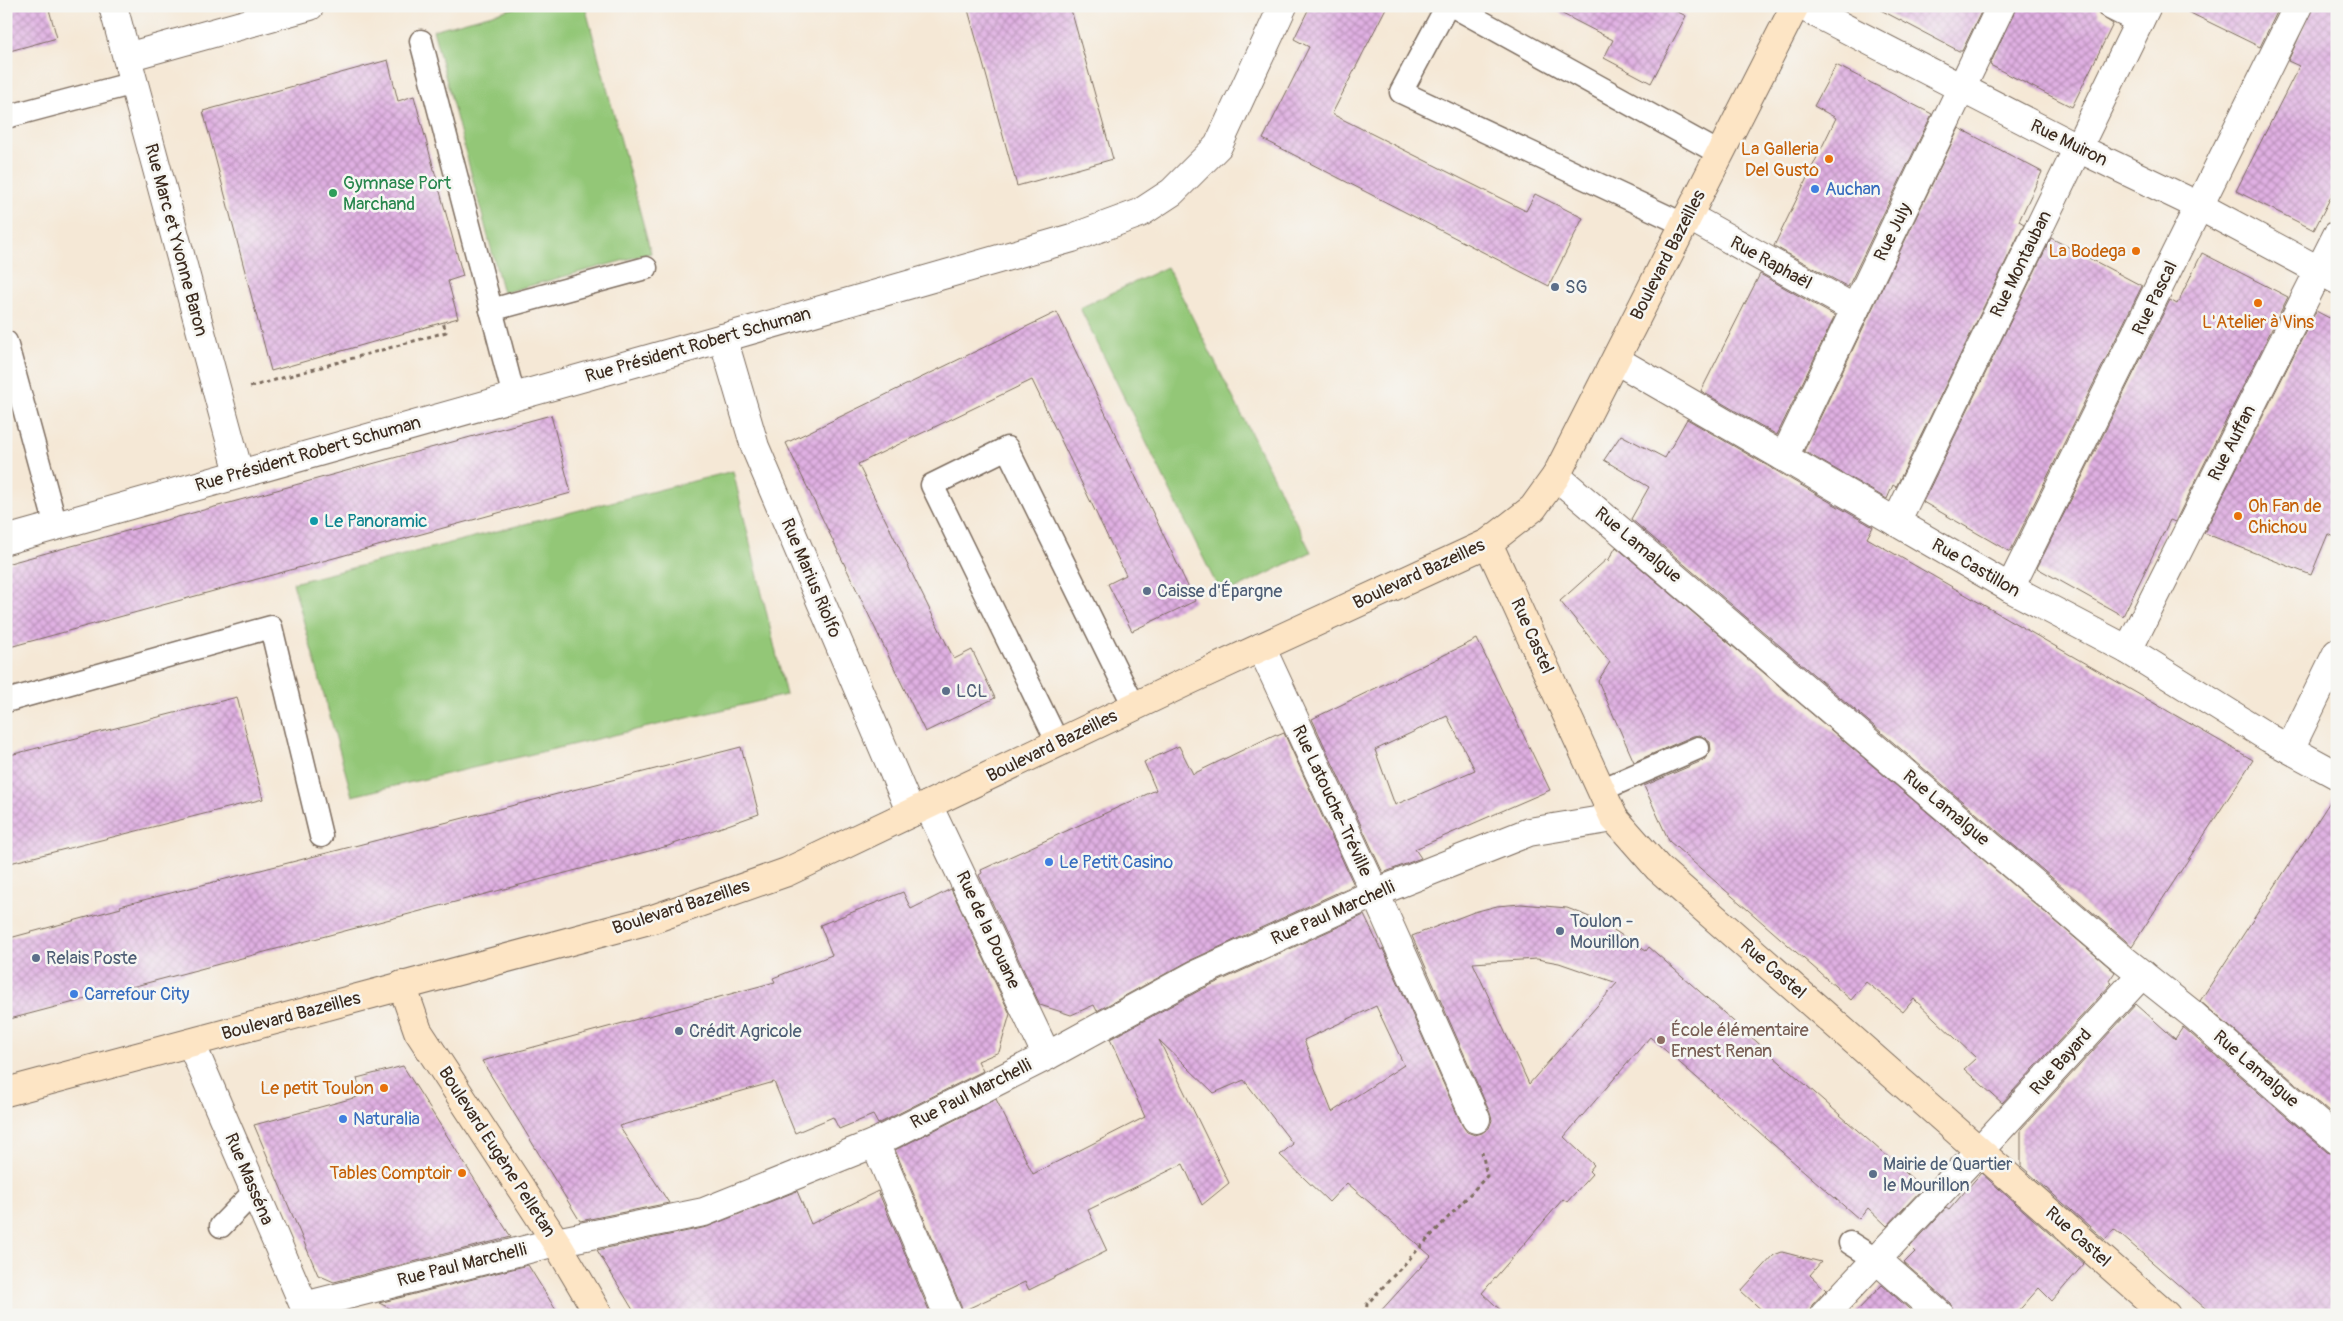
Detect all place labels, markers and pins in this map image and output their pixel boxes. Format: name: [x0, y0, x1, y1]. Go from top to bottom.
place label: La Galleria Del Gusto: [1741, 138, 1819, 182]
marker: La Galleria Del Gusto: [1823, 153, 1835, 165]
place label: Gymnase Port Marchand: [343, 172, 452, 216]
place label: Auchan: [1825, 178, 1881, 201]
marker: Auchan: [1809, 183, 1821, 195]
marker: Gymnase Port Marchand: [327, 187, 339, 199]
place label: La Bodega: [2048, 240, 2126, 263]
marker: La Bodega: [2130, 245, 2142, 257]
place label: SG: [1565, 276, 1587, 299]
marker: SG: [1549, 281, 1561, 293]
marker: L'Atelier à Vins: [2252, 297, 2264, 309]
place label: L'Atelier à Vins: [2202, 311, 2314, 334]
place label: Oh Fan de Chichou: [2248, 495, 2321, 539]
place label: Le Panoramic: [324, 510, 427, 533]
marker: Oh Fan de Chichou: [2232, 510, 2244, 522]
marker: Le Panoramic: [308, 515, 320, 527]
place label: Caisse d'Épargne: [1157, 580, 1283, 603]
marker: Caisse d'Épargne: [1141, 585, 1153, 597]
place label: LCL: [956, 680, 987, 703]
marker: LCL: [940, 685, 952, 697]
place label: Le Petit Casino: [1059, 851, 1173, 874]
marker: Le Petit Casino: [1043, 856, 1055, 868]
place label: Toulon - Mourillon: [1570, 910, 1640, 954]
marker: Toulon - Mourillon: [1554, 925, 1566, 937]
place label: Relais Poste: [46, 947, 137, 970]
marker: Relais Poste: [30, 952, 42, 964]
place label: Carrefour City: [84, 983, 190, 1006]
marker: Carrefour City: [68, 988, 80, 1000]
place label: École élémentaire Ernest Renan: [1671, 1019, 1809, 1063]
place label: Crédit Agricole: [689, 1020, 802, 1043]
marker: Crédit Agricole: [673, 1025, 685, 1037]
marker: École élémentaire Ernest Renan: [1655, 1034, 1667, 1046]
place label: Le petit Toulon: [260, 1077, 374, 1100]
marker: Le petit Toulon: [378, 1082, 390, 1094]
place label: Naturalia: [353, 1108, 420, 1131]
marker: Naturalia: [337, 1113, 349, 1125]
place label: Mairie de Quartier le Mourillon: [1883, 1153, 2013, 1197]
place label: Tables Comptoir: [330, 1162, 453, 1185]
marker: Tables Comptoir: [456, 1167, 468, 1179]
marker: Mairie de Quartier le Mourillon: [1867, 1168, 1879, 1180]

